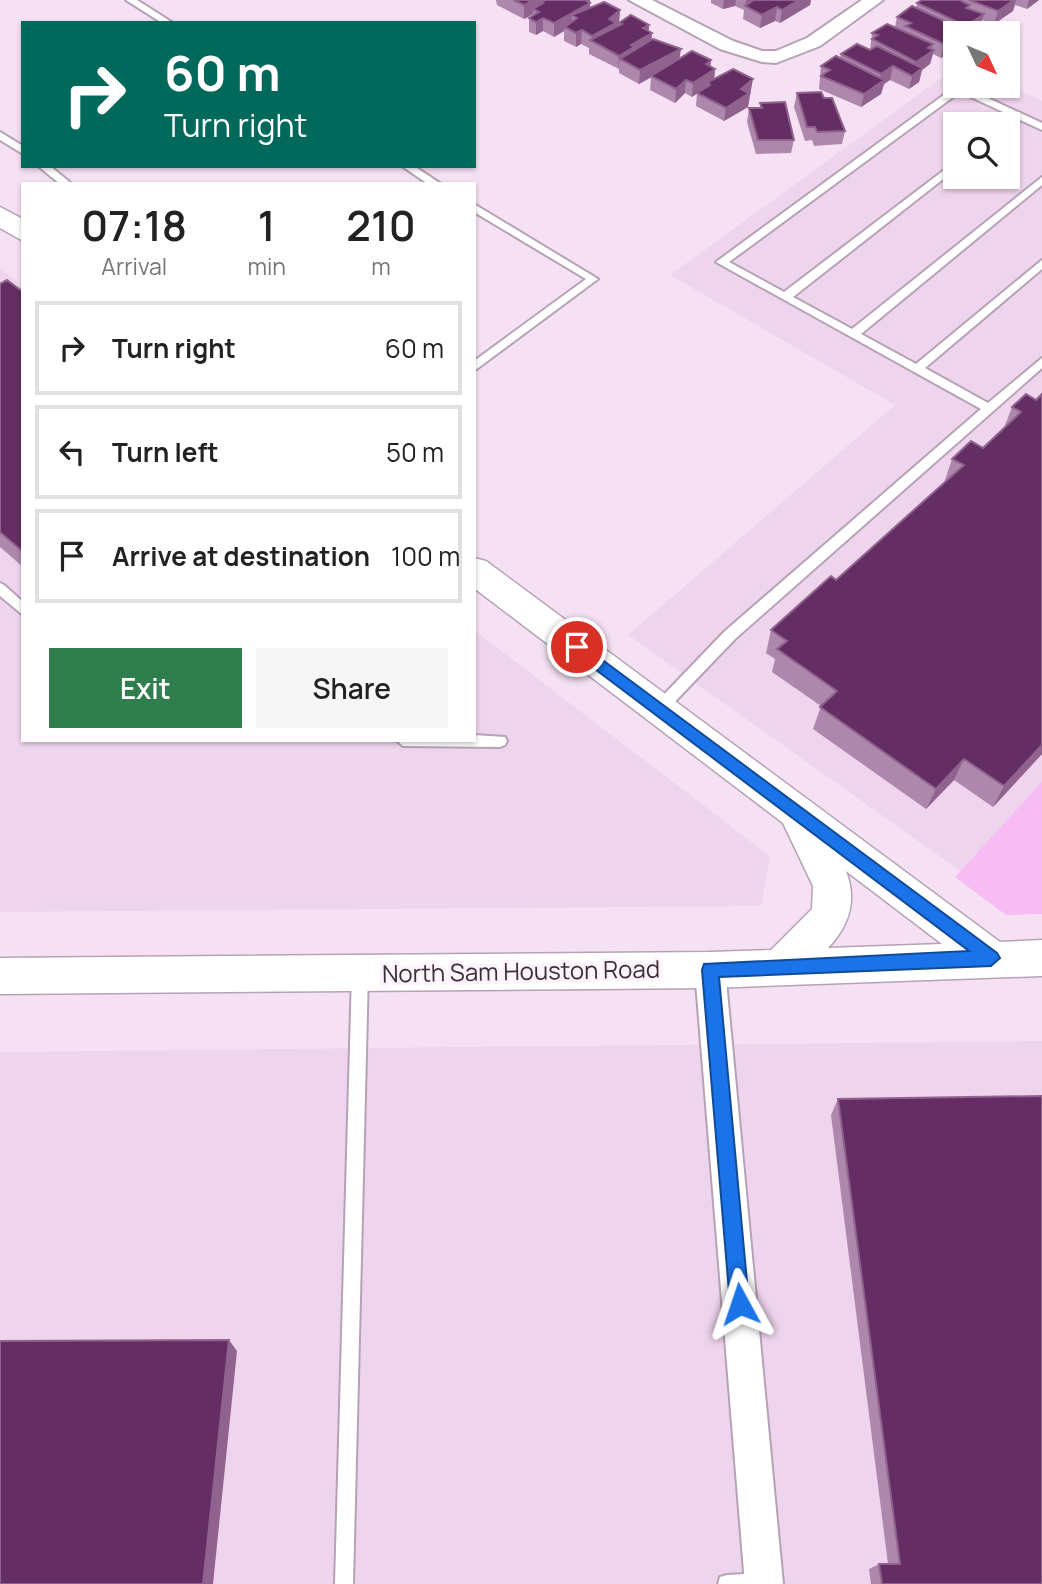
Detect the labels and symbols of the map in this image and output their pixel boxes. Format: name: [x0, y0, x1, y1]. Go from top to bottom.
north arrow: [943, 21, 1020, 98]
pin: [547, 617, 607, 677]
street label: North Sam Houston Road: [382, 952, 660, 989]
position arrow: [703, 1267, 777, 1341]

